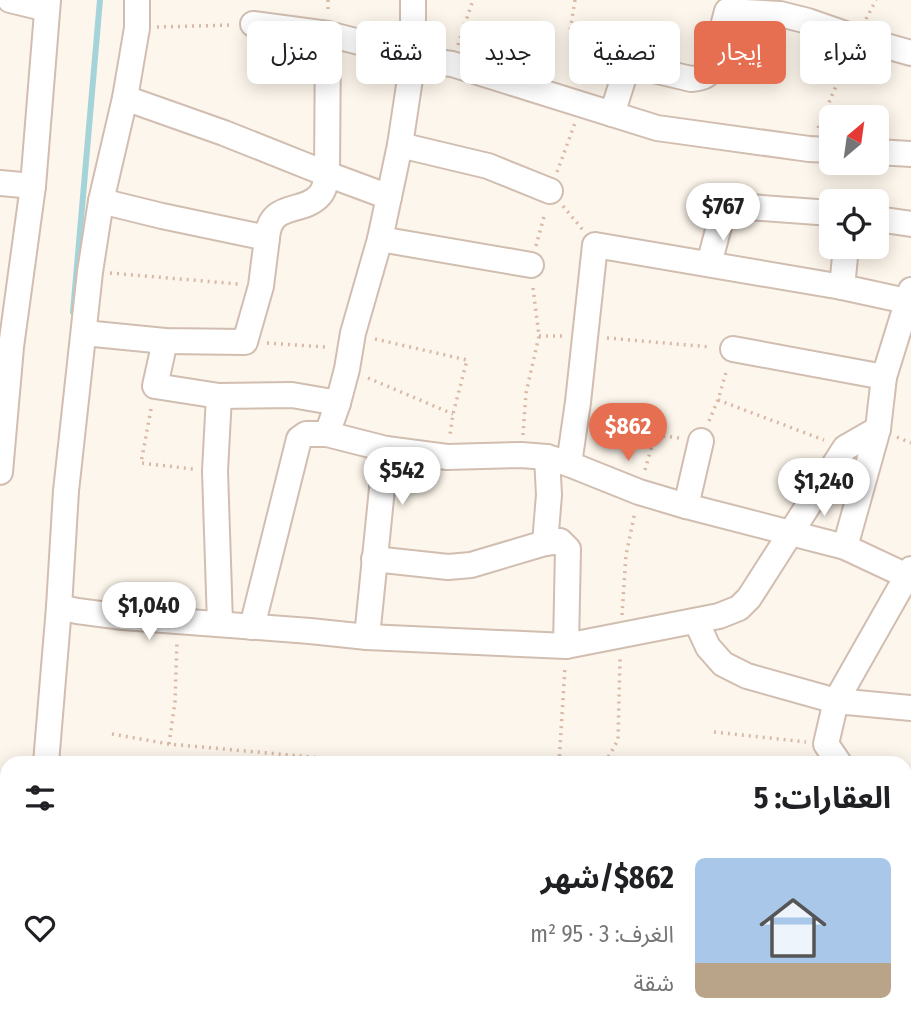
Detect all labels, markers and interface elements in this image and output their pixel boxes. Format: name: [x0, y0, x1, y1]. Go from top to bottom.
chip: منزل: [247, 21, 342, 84]
chip: شقة: [356, 21, 446, 84]
chip: جديد: [460, 21, 555, 84]
chip: تصفية: [569, 21, 680, 84]
chip: إيجار: [694, 21, 786, 84]
chip: شراء: [800, 21, 891, 84]
north arrow: [819, 105, 889, 175]
map controls: [819, 105, 889, 259]
pin: $767: [682, 184, 764, 243]
button: locate: [819, 189, 889, 259]
text: $767: [702, 192, 744, 220]
pin: $862: [587, 404, 669, 463]
text: $862: [605, 412, 651, 440]
pin: $542: [361, 448, 443, 507]
text: $542: [380, 456, 424, 484]
pin: $1,240: [767, 458, 881, 518]
text: $1,240: [794, 467, 854, 495]
pin: $1,040: [92, 582, 206, 642]
text: $1,040: [118, 591, 180, 619]
icon: filters: [21, 779, 59, 817]
text: العقارات: 5: [754, 780, 891, 816]
text: $862/شهر: [541, 860, 674, 896]
icon: home: [751, 886, 835, 970]
icon: heart: [21, 909, 59, 947]
text: الغرف: 3 · 95 m²: [530, 920, 674, 948]
text: شقة: [633, 969, 674, 997]

